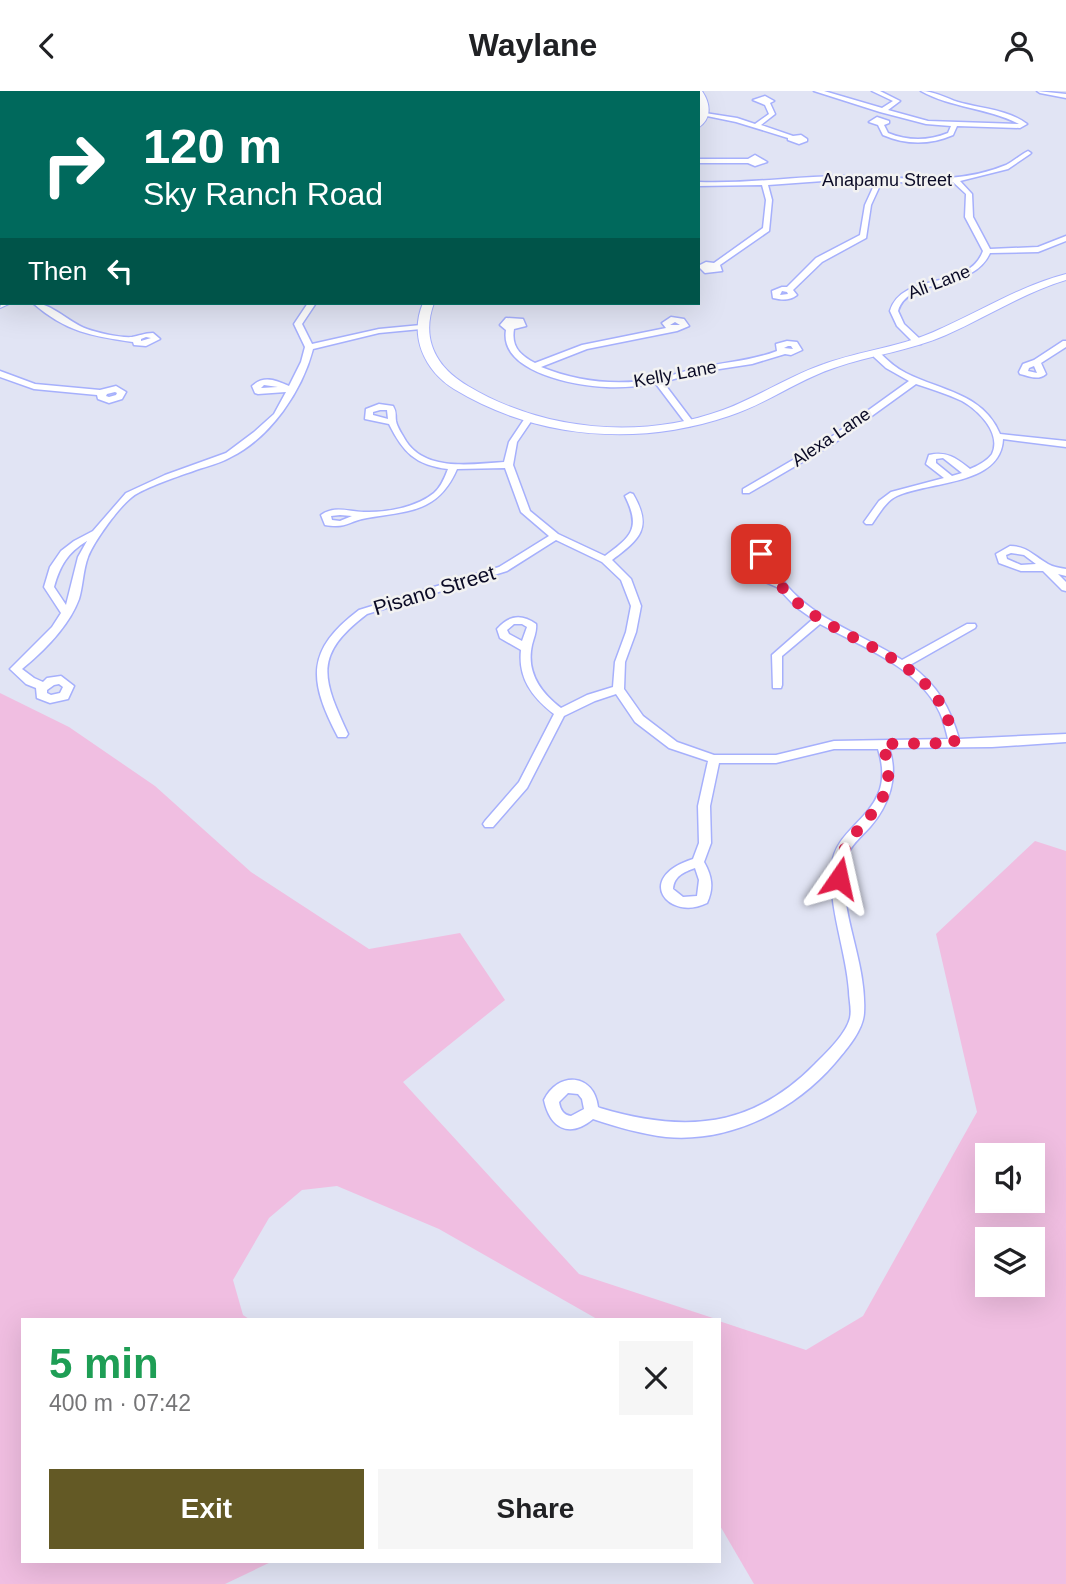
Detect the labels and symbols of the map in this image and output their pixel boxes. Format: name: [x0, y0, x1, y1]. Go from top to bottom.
street label: Anapamu Street: [822, 170, 952, 190]
street label: Ali Lane: [905, 261, 973, 303]
street label: Kelly Lane: [632, 357, 718, 391]
street label: Alexa Lane: [788, 404, 874, 470]
pin: [731, 524, 791, 584]
street label: Pisano Street: [370, 561, 498, 619]
position arrow: [802, 841, 876, 915]

